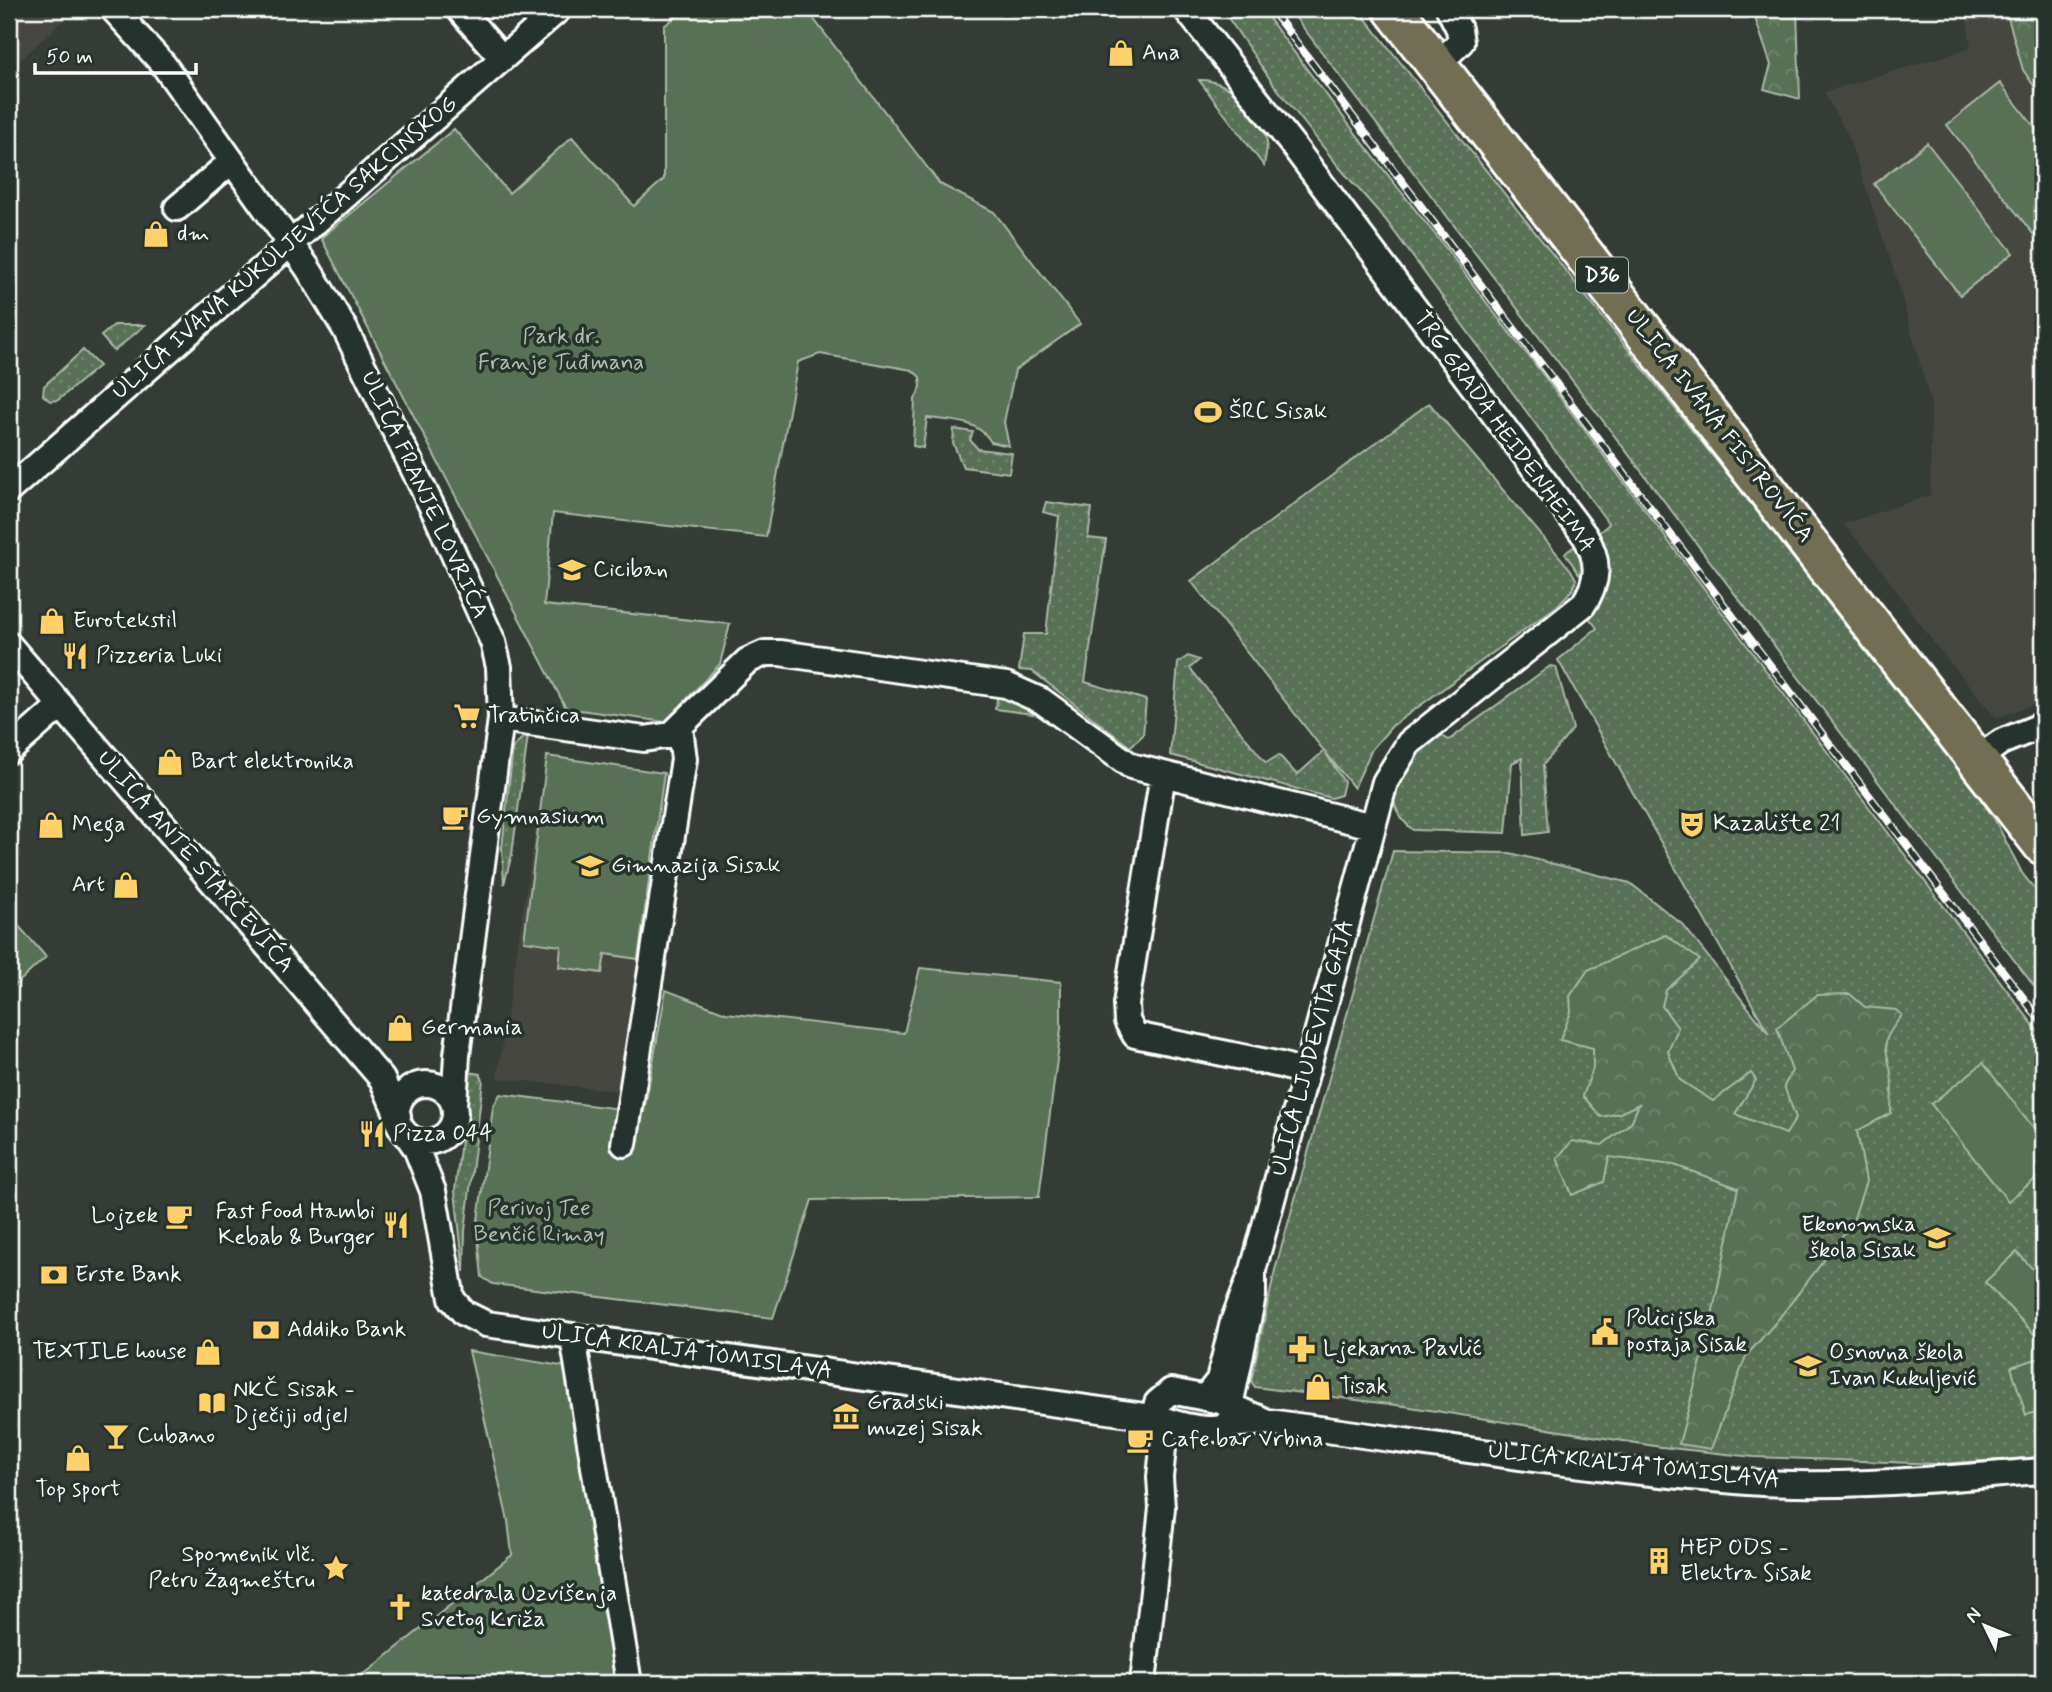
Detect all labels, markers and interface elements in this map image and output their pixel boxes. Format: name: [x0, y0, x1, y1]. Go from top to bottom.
scale bar: [35, 32, 196, 76]
shop icon: Ana: [1106, 38, 1136, 68]
place label: Ana: [1142, 38, 1180, 68]
text: 50 m: [46, 43, 93, 71]
street label: ULICA IVANA KUKULJEVIĆA SAKCINSKOG: [105, 89, 464, 407]
shop icon: dm: [141, 219, 171, 249]
place label: dm: [177, 219, 209, 249]
road number: D36: [1576, 258, 1628, 292]
street label: ULICA IVANA FISTROVIĆA: [1618, 302, 1821, 549]
street label: TRG GRADA HEIDENHEIMA: [1406, 305, 1602, 559]
park label: Park dr. Franje Tuđmana: [478, 322, 644, 378]
street label: ULICA FRANJE LOVRIĆA: [353, 366, 496, 624]
sports icon: ŠRC Sisak: [1193, 397, 1223, 427]
place label: ŠRC Sisak: [1229, 397, 1327, 427]
school or university icon: Ciciban: [557, 555, 587, 585]
place label: Ciciban: [593, 555, 668, 585]
shop icon: Eurotekstil: [37, 606, 67, 636]
place label: Eurotekstil: [73, 606, 177, 636]
restaurant icon: Pizzeria Luki: [60, 641, 90, 671]
place label: Pizzeria Luki: [96, 641, 222, 671]
supermarket icon: Tratinčica: [452, 701, 482, 731]
place label: Tratinčica: [488, 701, 580, 731]
street label: ULICA ANTE STARČEVIĆA: [90, 744, 301, 980]
shop icon: Bart elektronika: [155, 747, 185, 777]
place label: Bart elektronika: [191, 747, 354, 777]
cafe icon: Gymnasium: [440, 802, 470, 832]
place label: Gymnasium: [476, 802, 605, 832]
theatre icon: Kazalište 21: [1677, 809, 1707, 839]
place label: Kazalište 21: [1713, 809, 1840, 839]
shop icon: Mega: [36, 810, 66, 840]
place label: Mega: [72, 810, 126, 842]
school or university icon: Gimnazija Sisak: [575, 851, 605, 881]
place label: Gimnazija Sisak: [611, 851, 781, 881]
place label: Art: [72, 870, 105, 900]
shop icon: Art: [111, 870, 141, 900]
street label: ULICA LJUDEVITA GAJA: [1264, 916, 1362, 1180]
shop icon: Germania: [385, 1013, 415, 1043]
place label: Germania: [421, 1013, 523, 1043]
restaurant icon: Pizza 044: [357, 1119, 387, 1149]
place label: Pizza 044: [393, 1119, 493, 1149]
park label: Perivoj Tee Benčić Rimay: [473, 1194, 605, 1250]
place label: Fast Food Hambi Kebab & Burger: [216, 1197, 375, 1255]
place label: Lojzek: [91, 1201, 158, 1231]
cafe icon: Lojzek: [164, 1201, 194, 1231]
restaurant icon: Fast Food Hambi Kebab & Burger: [381, 1210, 411, 1240]
place label: Ekonomska škola Sisak: [1801, 1210, 1916, 1266]
school or university icon: Ekonomska škola Sisak: [1922, 1223, 1952, 1253]
bank icon: Erste Bank: [39, 1260, 69, 1290]
place label: Erste Bank: [75, 1260, 182, 1290]
place label: Policijska postaja Sisak: [1626, 1304, 1747, 1360]
bank icon: Addiko Bank: [251, 1315, 281, 1345]
place label: Addiko Bank: [287, 1315, 406, 1345]
street label: ULICA KRALJA TOMISLAVA: [540, 1317, 834, 1387]
public building icon: Policijska postaja Sisak: [1590, 1317, 1620, 1347]
pharmacy icon: Ljekarna Pavlić: [1287, 1334, 1317, 1364]
place label: Ljekarna Pavlić: [1323, 1334, 1482, 1364]
place label: TEXTILE house: [32, 1337, 187, 1367]
shop icon: TEXTILE house: [193, 1337, 223, 1367]
place label: Osnovna škola Ivan Kukuljević: [1829, 1338, 1977, 1394]
school or university icon: Osnovna škola Ivan Kukuljević: [1793, 1351, 1823, 1381]
shop icon: Tisak: [1303, 1372, 1333, 1402]
place label: Tisak: [1339, 1372, 1388, 1402]
place label: NKČ Sisak - Dječiji odjel: [233, 1375, 355, 1431]
library icon: NKČ Sisak - Dječiji odjel: [197, 1388, 227, 1418]
place label: Gradski muzej Sisak: [867, 1388, 983, 1444]
museum icon: Gradski muzej Sisak: [831, 1401, 861, 1431]
bar icon: Cubano: [101, 1421, 131, 1451]
place label: Cubano: [137, 1421, 215, 1451]
cafe icon: Cafe bar Vrbina: [1125, 1425, 1155, 1455]
place label: Cafe bar Vrbina: [1161, 1425, 1323, 1455]
street label: ULICA KRALJA TOMISLAVA: [1487, 1436, 1781, 1496]
shop icon: Top sport: [63, 1443, 93, 1473]
place label: Top sport: [35, 1475, 121, 1505]
place label: HEP ODS - Elektra Sisak: [1680, 1533, 1812, 1589]
place label: Spomenik vlč. Petru Žagmeštru: [148, 1540, 315, 1596]
building icon: HEP ODS - Elektra Sisak: [1644, 1546, 1674, 1576]
place icon: Spomenik vlč. Petru Žagmeštru: [321, 1553, 351, 1583]
place label: katedrala Uzvišenja Svetog Križa: [421, 1579, 617, 1635]
north arrow: [1951, 1590, 2021, 1660]
church icon: katedrala Uzvišenja Svetog Križa: [385, 1592, 415, 1622]
text: N: [1960, 1602, 1987, 1629]

